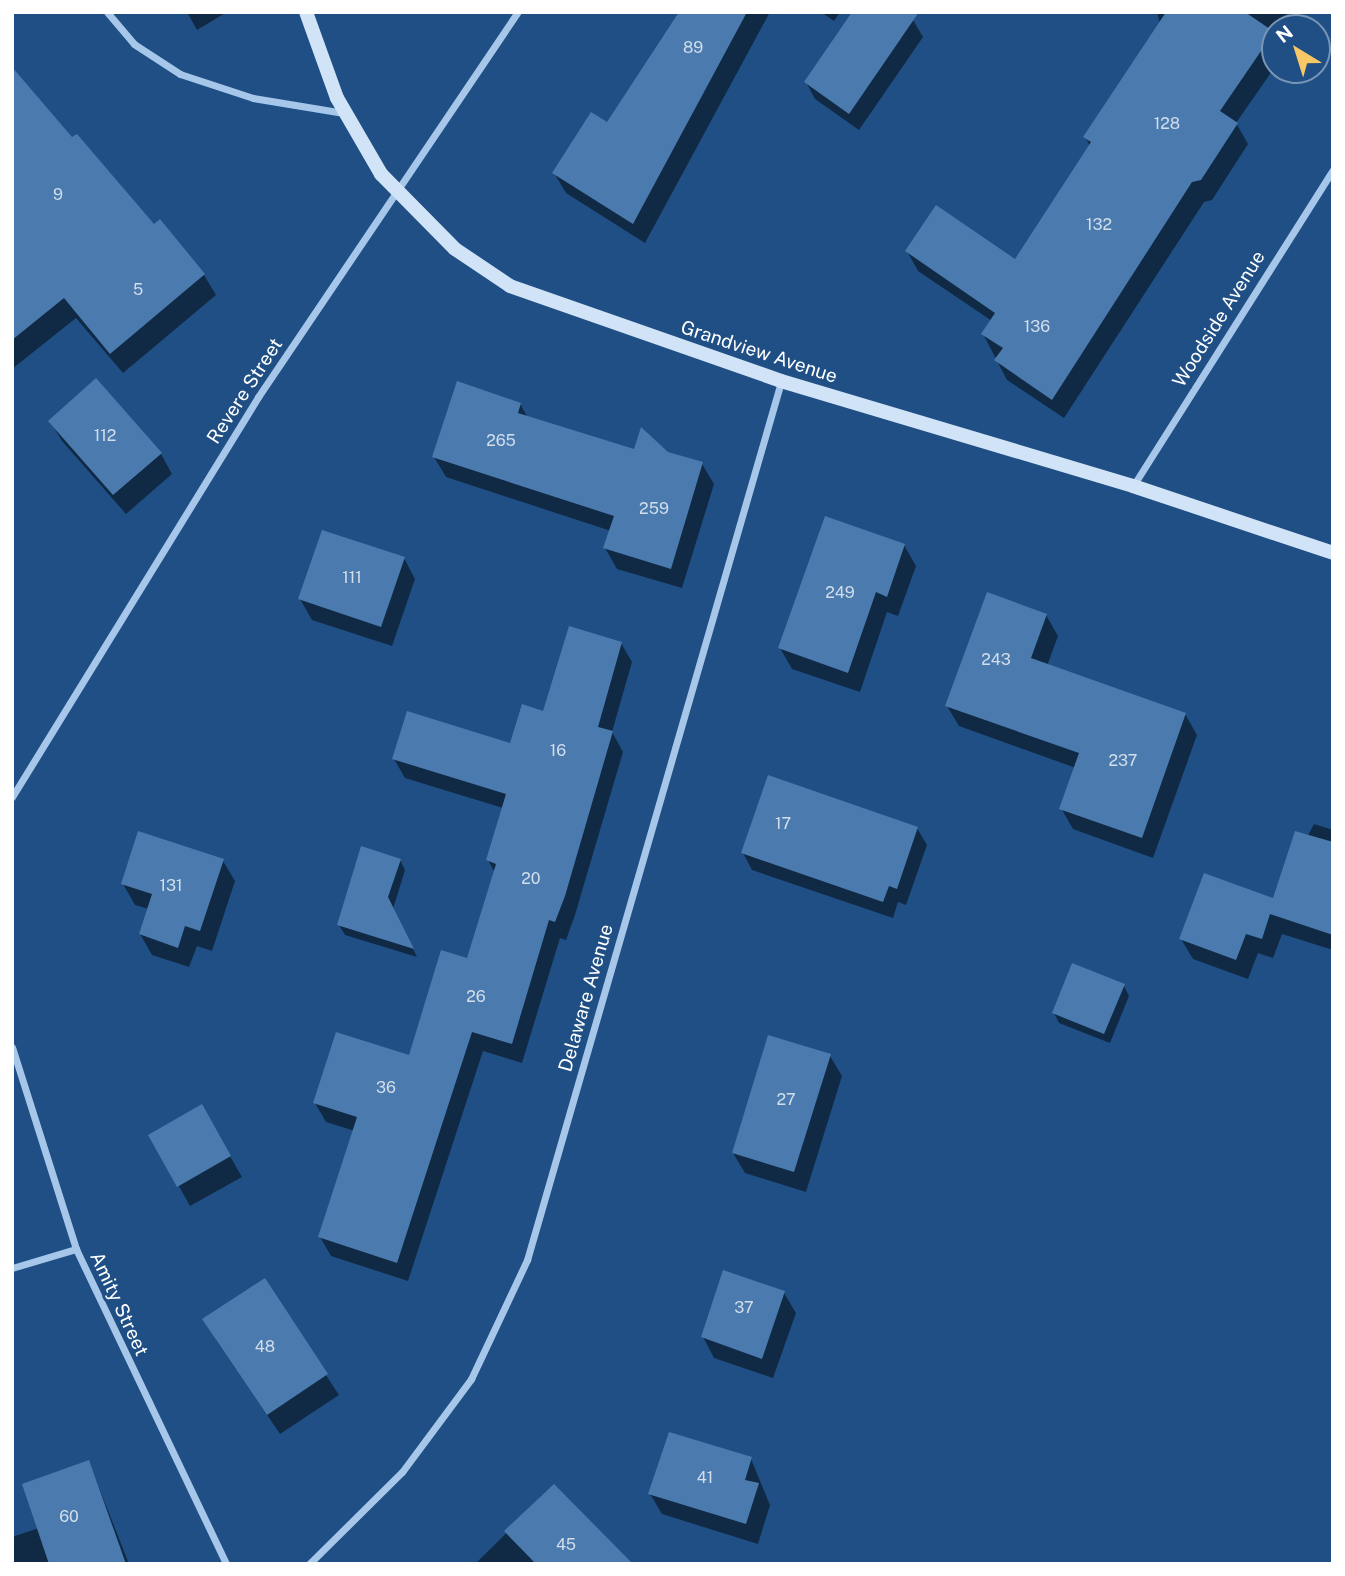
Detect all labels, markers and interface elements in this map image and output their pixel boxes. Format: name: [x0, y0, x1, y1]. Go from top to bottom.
north arrow: [1261, 14, 1331, 84]
text: N: [1272, 21, 1297, 47]
house number: 89: [683, 38, 703, 58]
house number: 128: [1154, 114, 1180, 134]
house number: 9: [53, 185, 63, 205]
house number: 132: [1086, 215, 1112, 235]
street label: Woodside Avenue: [1168, 247, 1270, 391]
house number: 5: [133, 280, 143, 300]
street label: Grandview Avenue: [678, 316, 840, 388]
house number: 136: [1024, 317, 1050, 337]
street label: Revere Street: [202, 334, 288, 448]
house number: 112: [94, 426, 116, 446]
house number: 265: [486, 431, 516, 451]
house number: 259: [639, 499, 669, 519]
house number: 111: [342, 568, 362, 588]
house number: 249: [825, 583, 855, 603]
house number: 243: [981, 650, 1011, 670]
house number: 16: [550, 741, 566, 761]
house number: 237: [1109, 751, 1137, 771]
house number: 17: [775, 814, 791, 834]
house number: 20: [521, 869, 541, 889]
house number: 131: [159, 876, 183, 896]
street label: Delaware Avenue: [554, 921, 618, 1075]
house number: 26: [466, 987, 486, 1007]
house number: 36: [376, 1078, 396, 1098]
house number: 27: [776, 1090, 796, 1110]
street label: Amity Street: [85, 1248, 153, 1360]
house number: 37: [734, 1298, 754, 1318]
house number: 48: [255, 1337, 275, 1357]
house number: 41: [697, 1468, 713, 1488]
house number: 60: [59, 1507, 79, 1527]
house number: 45: [556, 1535, 576, 1555]

